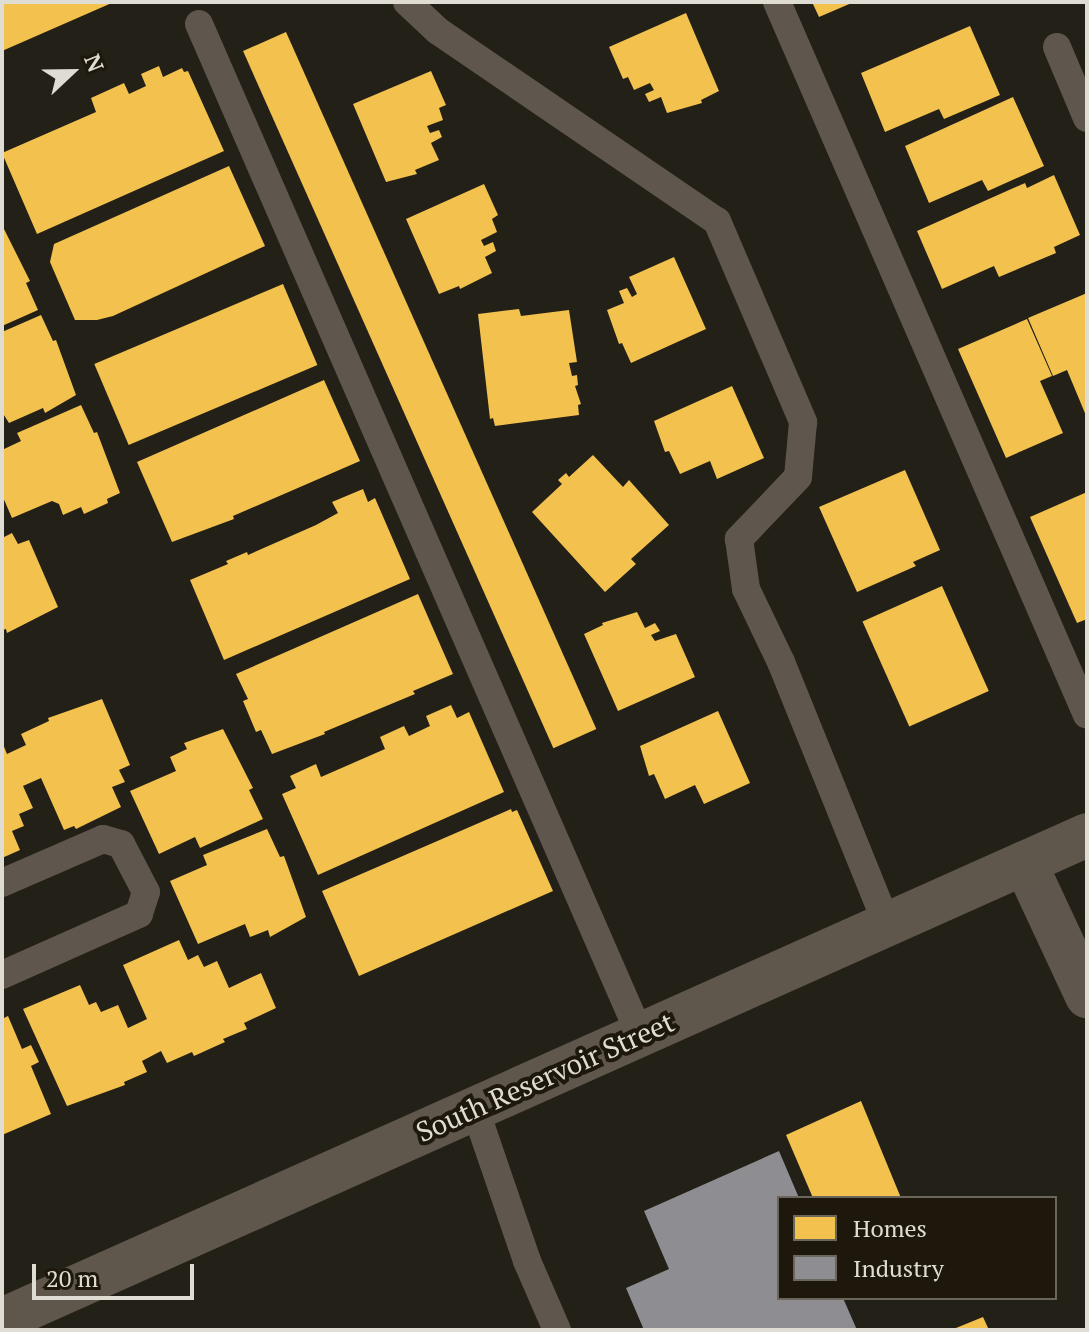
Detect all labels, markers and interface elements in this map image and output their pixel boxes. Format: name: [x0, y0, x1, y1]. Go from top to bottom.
north arrow: [32, 32, 112, 112]
text: N: [78, 50, 111, 76]
street label: South Reservoir Street: [411, 1005, 679, 1149]
legend: [777, 1196, 1057, 1300]
text: Homes: [853, 1212, 927, 1244]
scale bar: [36, 1248, 198, 1298]
text: Industry: [853, 1252, 944, 1284]
text: 20 m: [46, 1262, 98, 1294]

